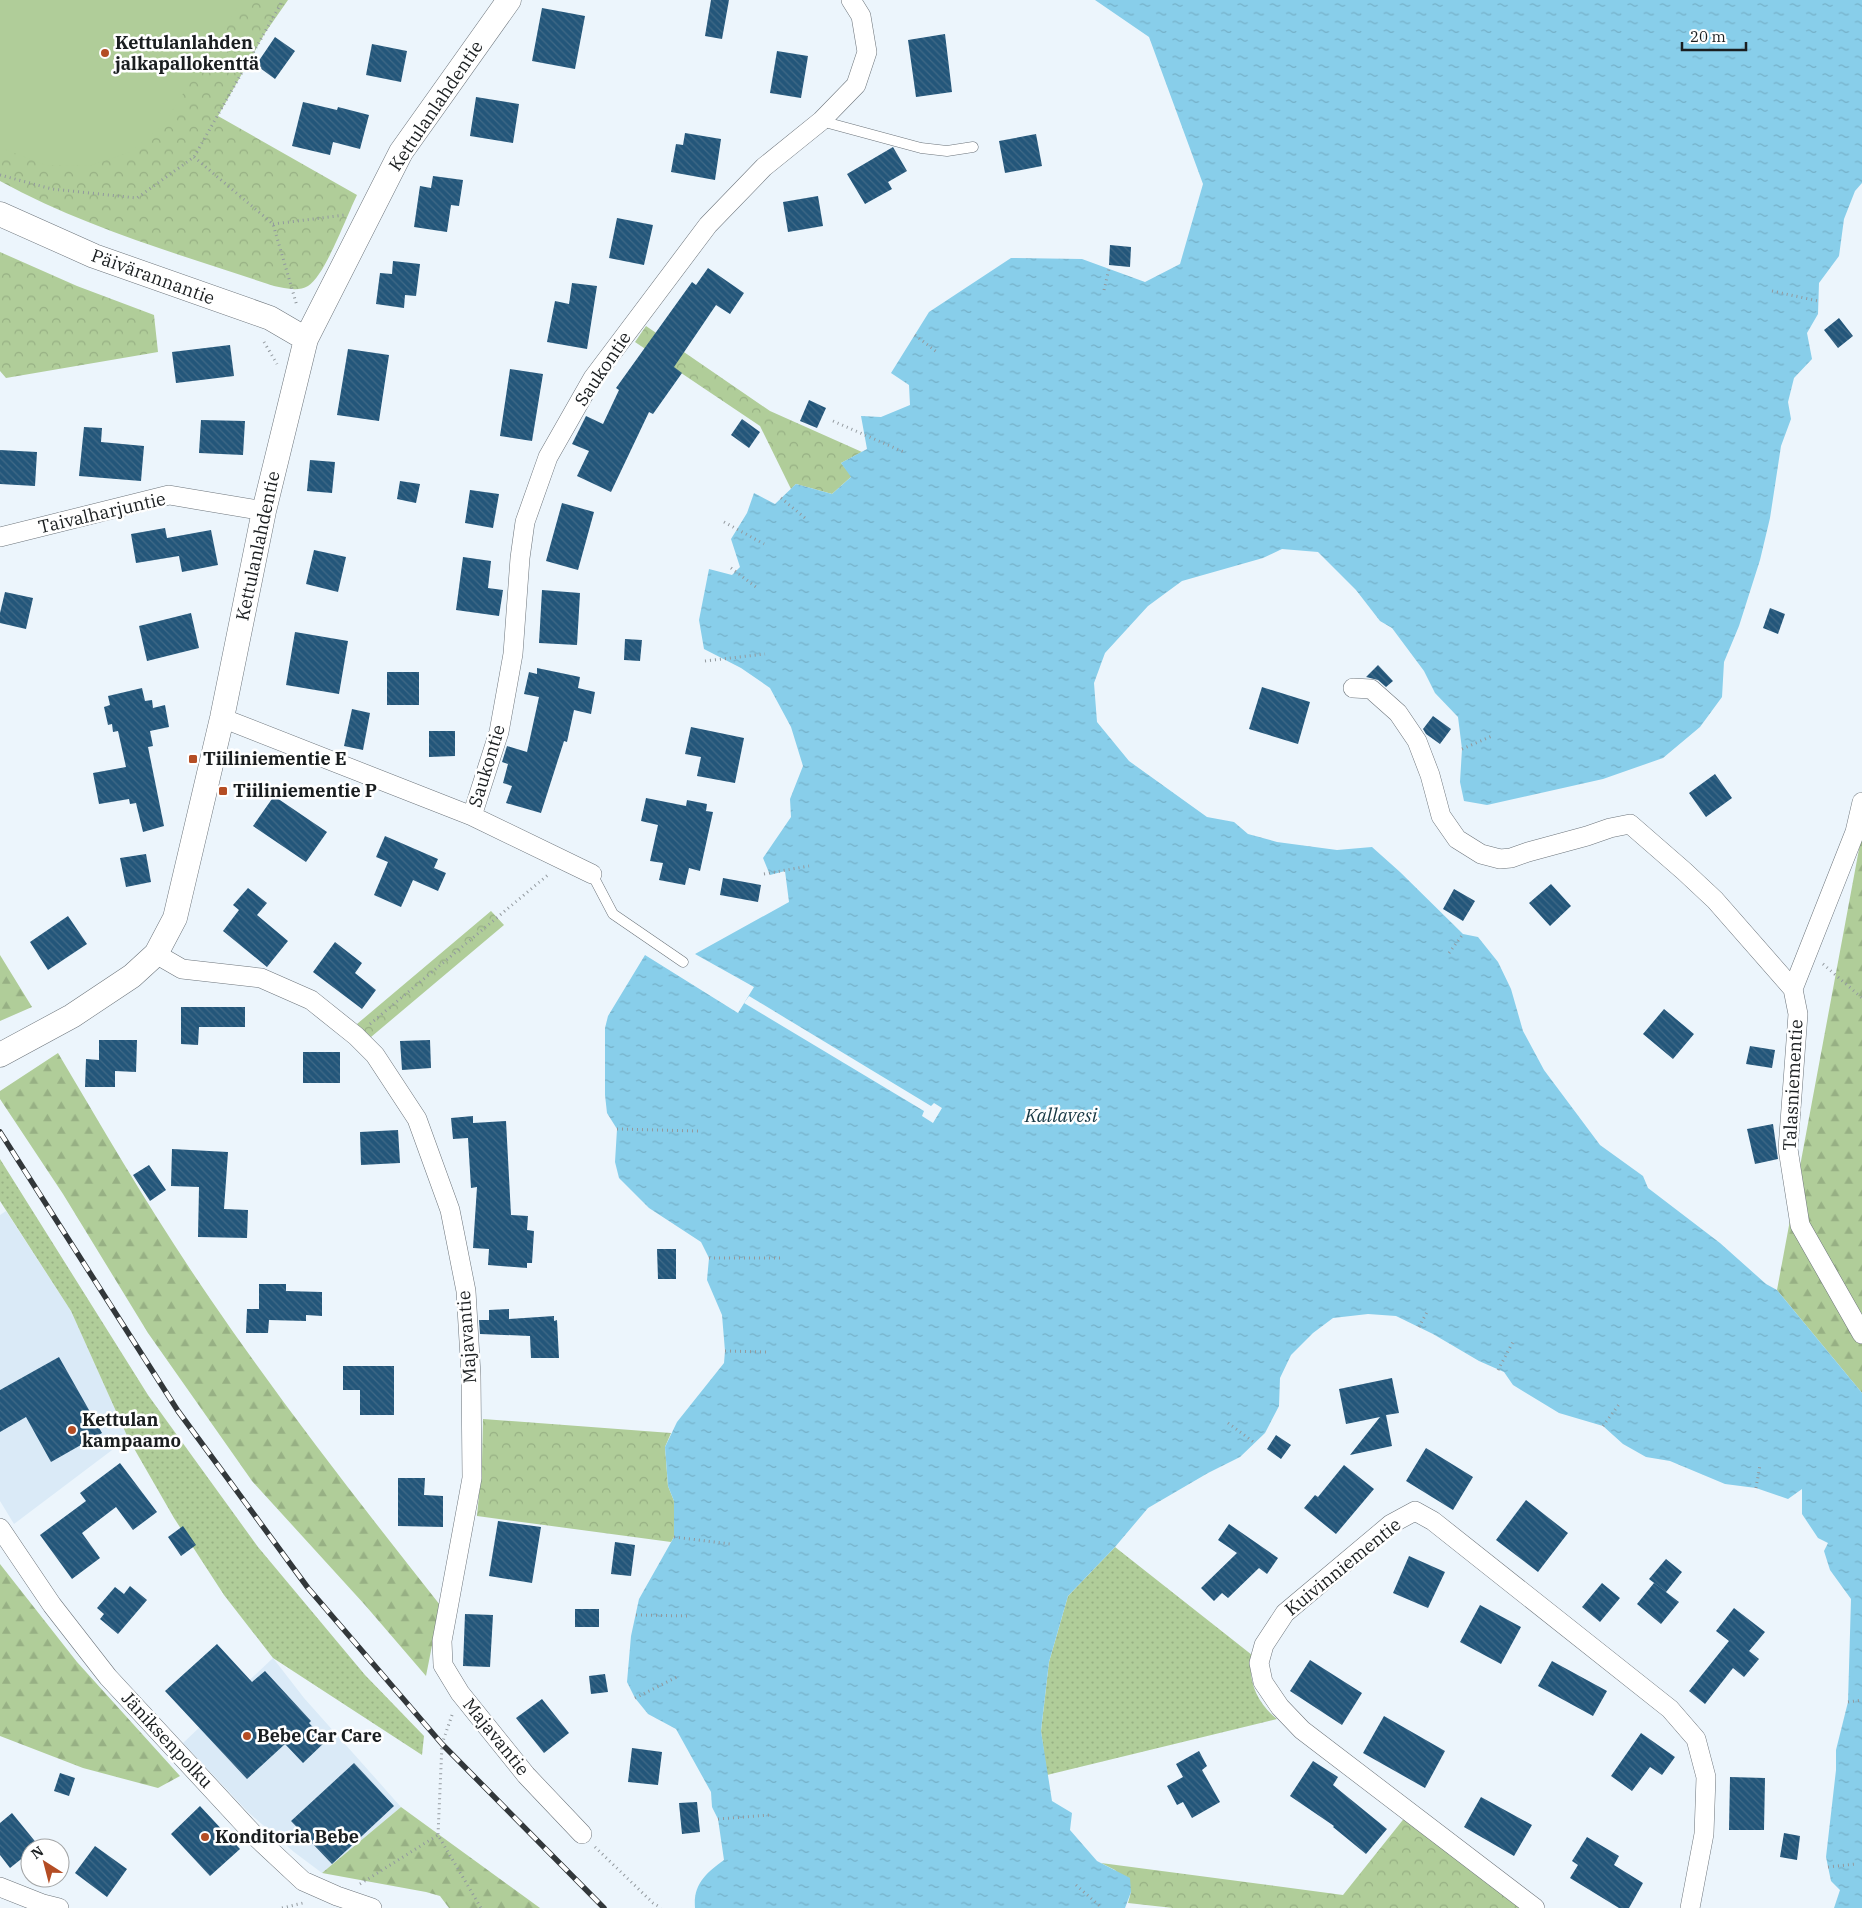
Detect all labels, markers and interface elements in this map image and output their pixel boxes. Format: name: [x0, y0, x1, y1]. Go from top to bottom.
scale bar: [1682, 20, 1746, 52]
text: 20 m: [1690, 27, 1726, 46]
place label: Kettulanlahden jalkapallokenttä: [113, 31, 259, 75]
street label: Kettulanlahdentie: [383, 36, 488, 175]
marker: Kettulanlahden jalkapallokenttä: [99, 47, 111, 59]
street label: Päivärannantie: [88, 244, 218, 309]
street label: Saukontie: [569, 327, 636, 410]
street label: Kettulanlahdentie: [230, 469, 285, 623]
street label: Taivalharjuntie: [36, 487, 168, 538]
street label: Saukontie: [463, 722, 510, 810]
place label: Tiiliniementie E: [203, 747, 347, 770]
marker: Tiiliniementie E: [187, 753, 199, 765]
place label: Tiiliniementie P: [233, 779, 377, 802]
marker: Tiiliniementie P: [217, 785, 229, 797]
street label: Talasniementie: [1778, 1019, 1807, 1151]
water label: Kallavesi: [1024, 1103, 1098, 1127]
street label: Majavantie: [452, 1290, 481, 1384]
place label: Kettulan kampaamo: [82, 1408, 181, 1452]
marker: Kettulan kampaamo: [66, 1424, 78, 1436]
street label: Kuivinniementie: [1280, 1513, 1405, 1620]
street label: Jäniksenpolku: [117, 1687, 218, 1793]
street label: Majavantie: [458, 1693, 535, 1780]
place label: Bebe Car Care: [257, 1724, 382, 1747]
marker: Bebe Car Care: [241, 1730, 253, 1742]
place label: Konditoria Bebe: [215, 1825, 359, 1848]
marker: Konditoria Bebe: [199, 1831, 211, 1843]
north arrow: [20, 1838, 70, 1888]
text: N: [28, 1842, 47, 1863]

